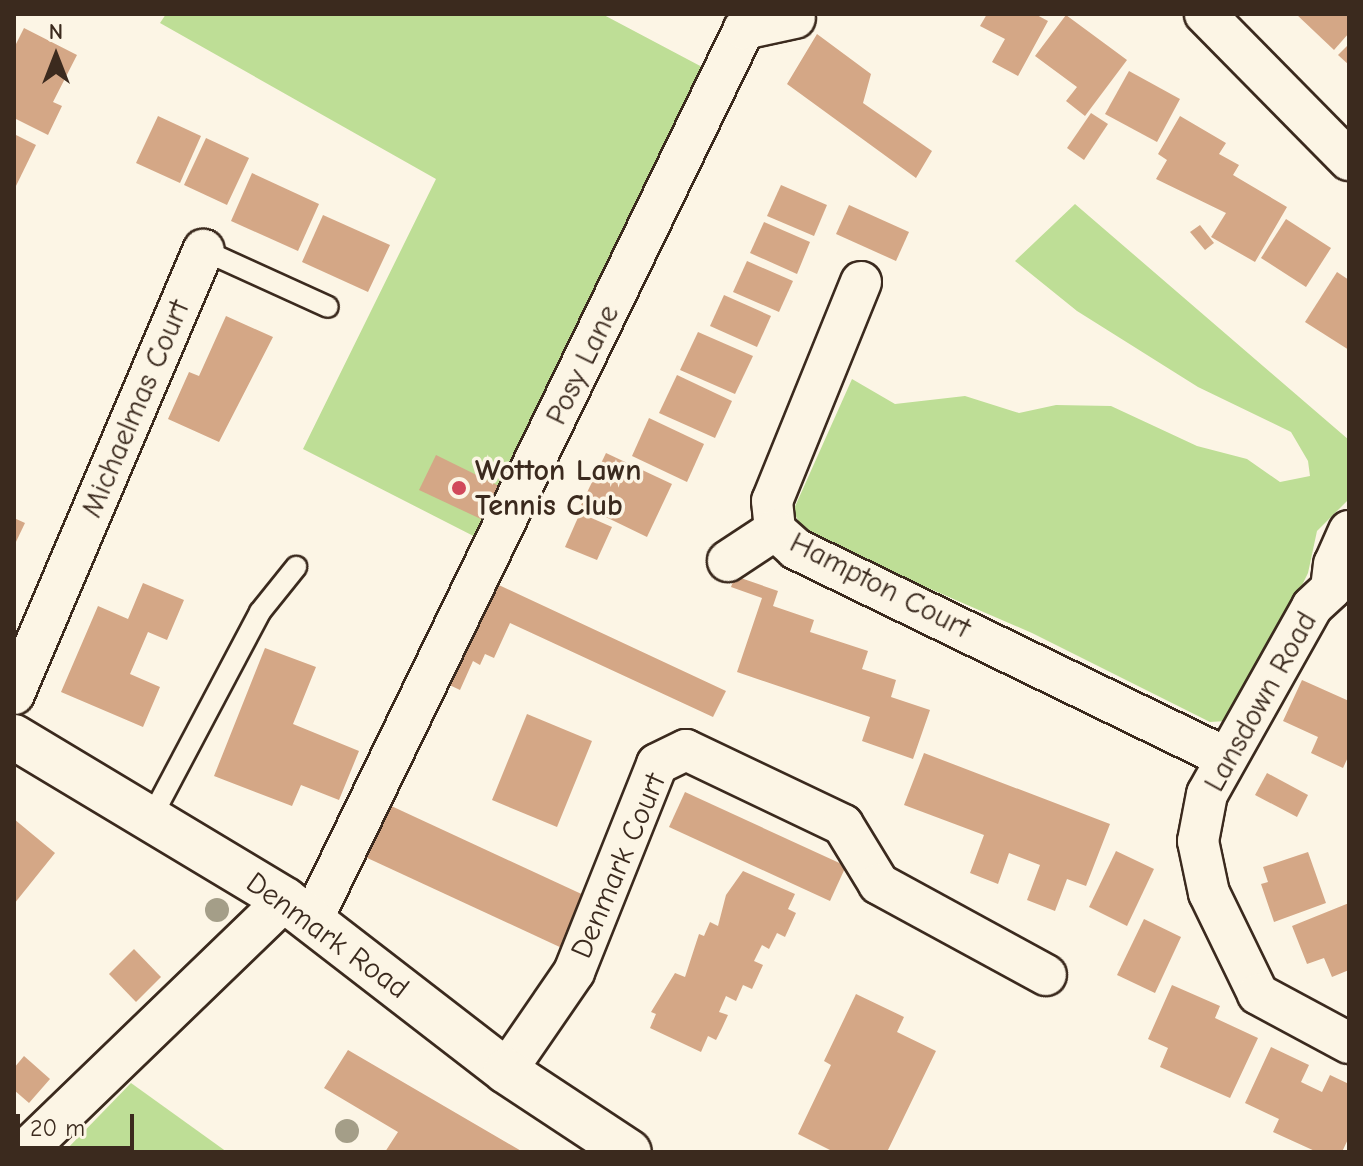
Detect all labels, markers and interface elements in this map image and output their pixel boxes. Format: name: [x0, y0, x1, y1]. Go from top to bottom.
north arrow: [16, 16, 96, 96]
text: N: [49, 19, 63, 45]
street label: Michaelmas Court: [74, 295, 198, 523]
street label: Posy Lane: [539, 299, 627, 431]
place label: Wotton Lawn Tennis Club: [475, 453, 642, 524]
marker: Wotton Lawn Tennis Club: [450, 479, 468, 497]
street label: Hampton Court: [784, 525, 976, 647]
street label: Lansdown Road: [1197, 606, 1325, 798]
street label: Denmark Court: [564, 768, 674, 964]
street label: Denmark Road: [239, 865, 415, 1007]
scale bar: [20, 1098, 138, 1148]
text: 20 m: [30, 1114, 85, 1142]

